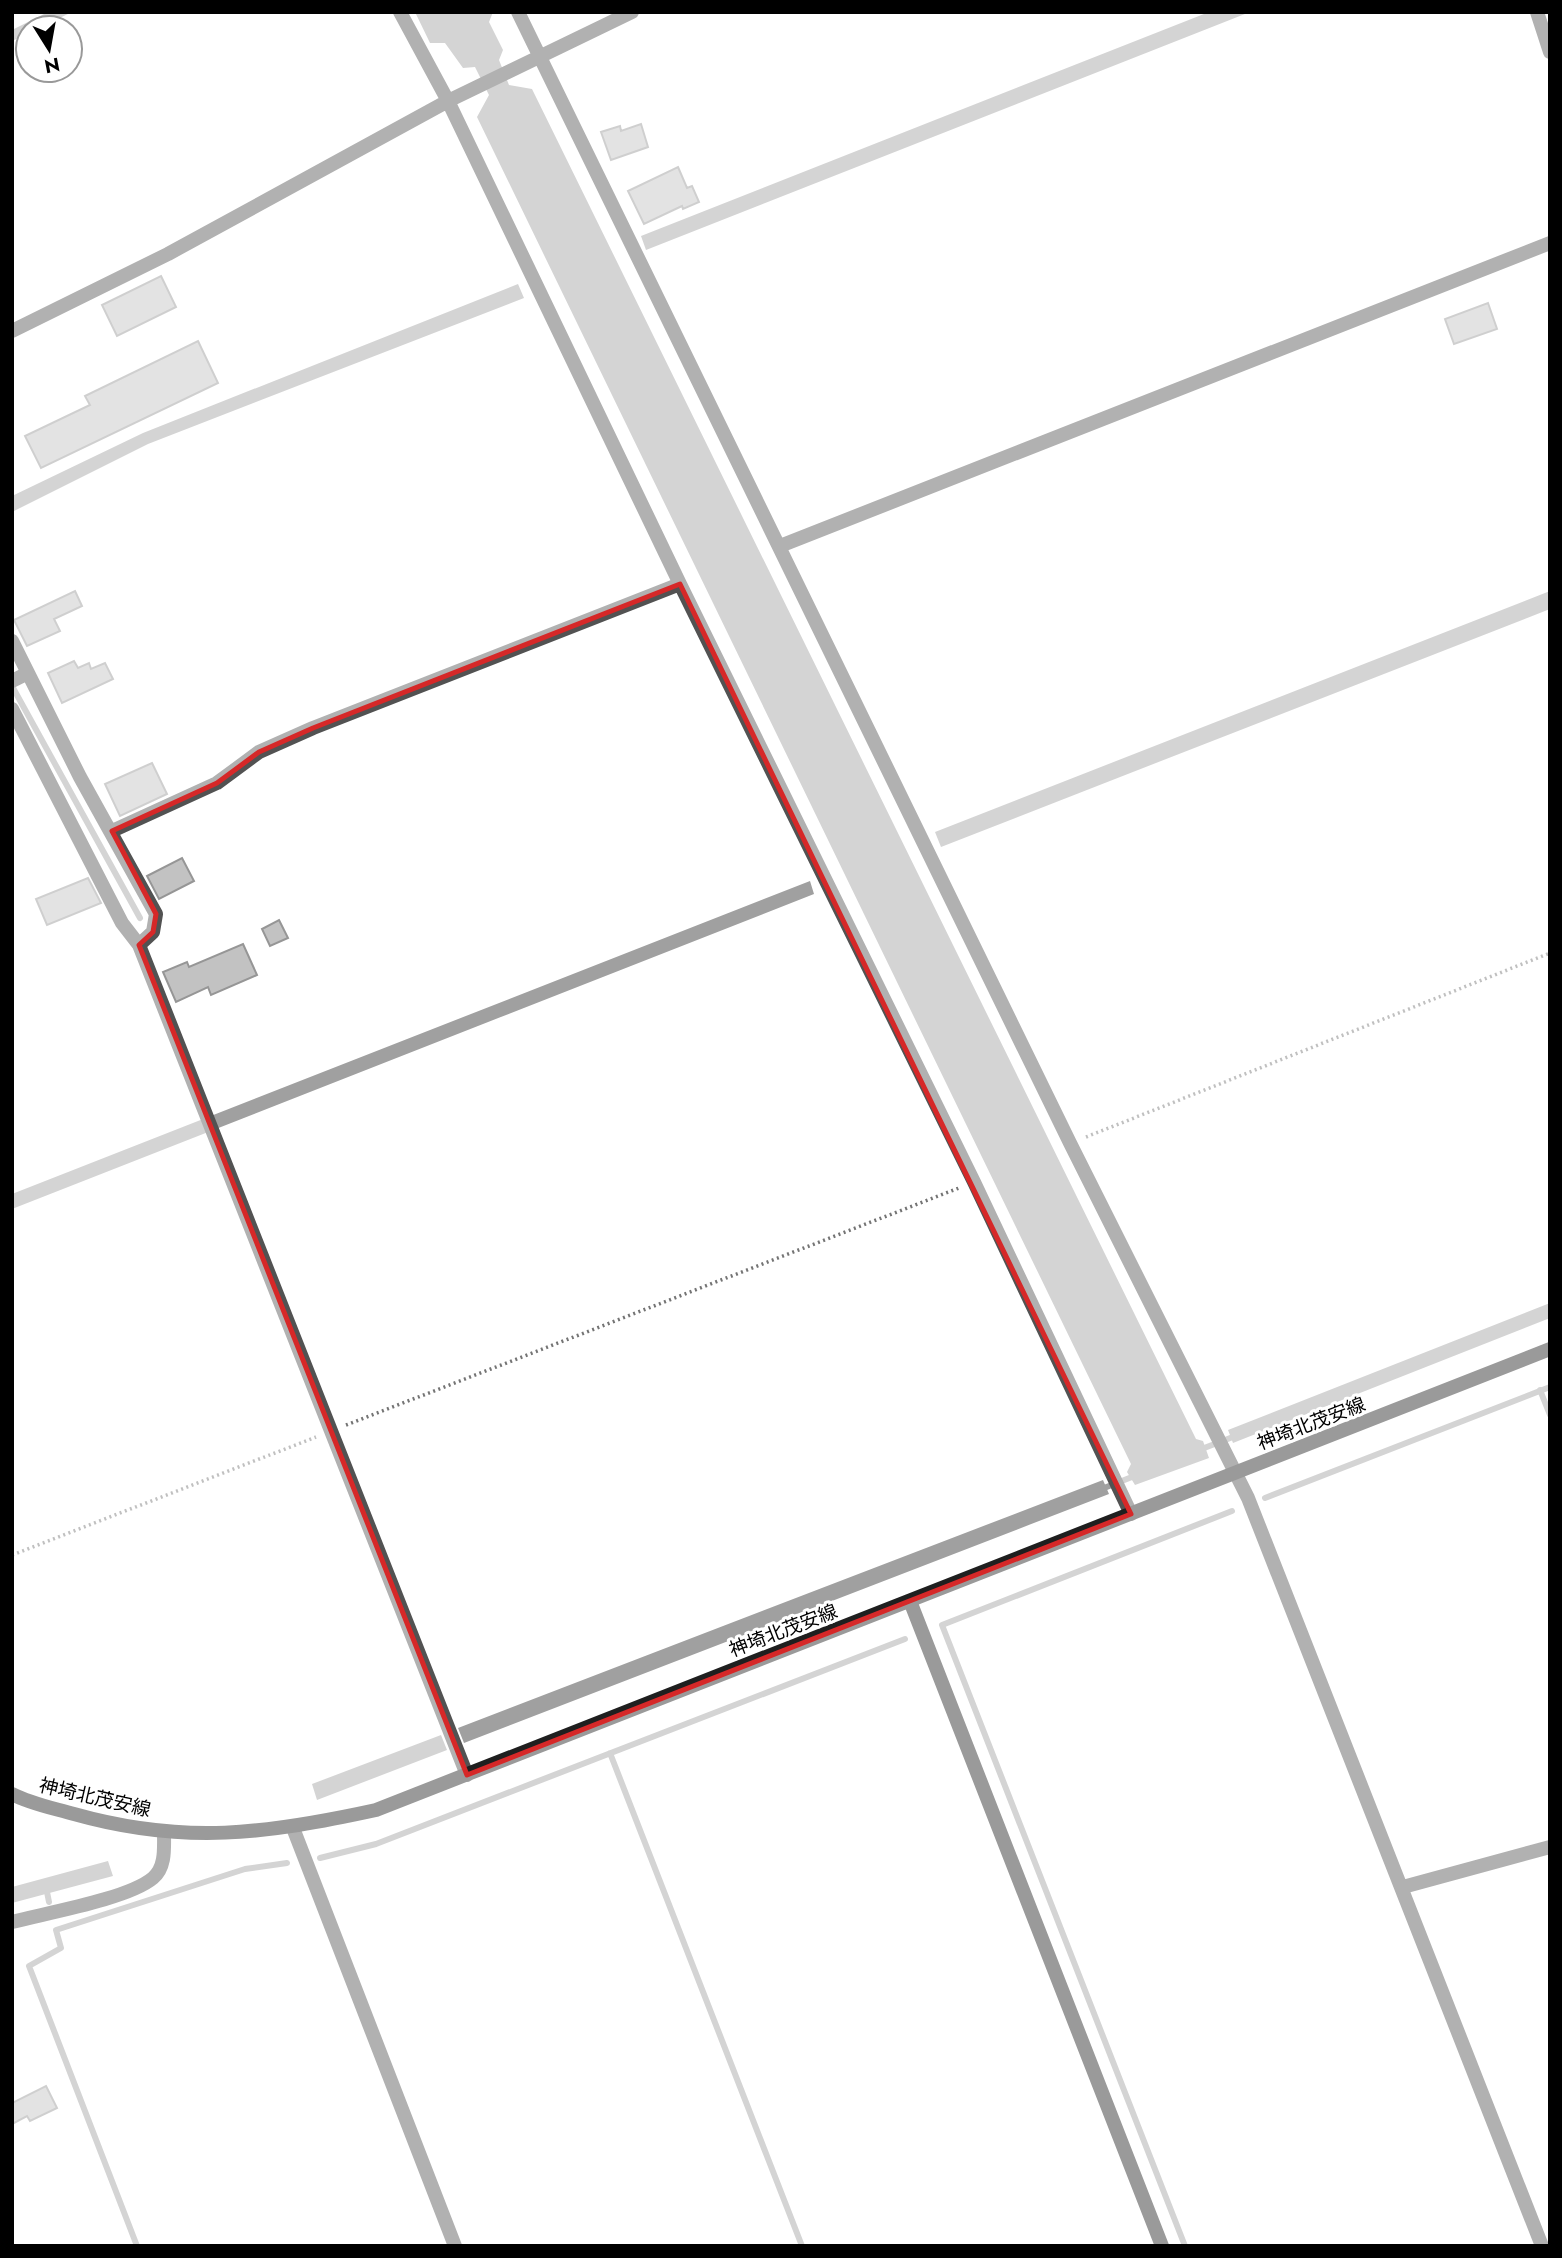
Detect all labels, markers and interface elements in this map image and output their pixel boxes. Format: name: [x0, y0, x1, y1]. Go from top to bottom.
north arrow: [14, 14, 84, 84]
text: N: [42, 51, 62, 80]
street label: 神埼北茂安線: [1253, 1390, 1369, 1456]
street label: 神埼北茂安線: [725, 1597, 841, 1663]
street label: 神埼北茂安線: [36, 1772, 153, 1823]

